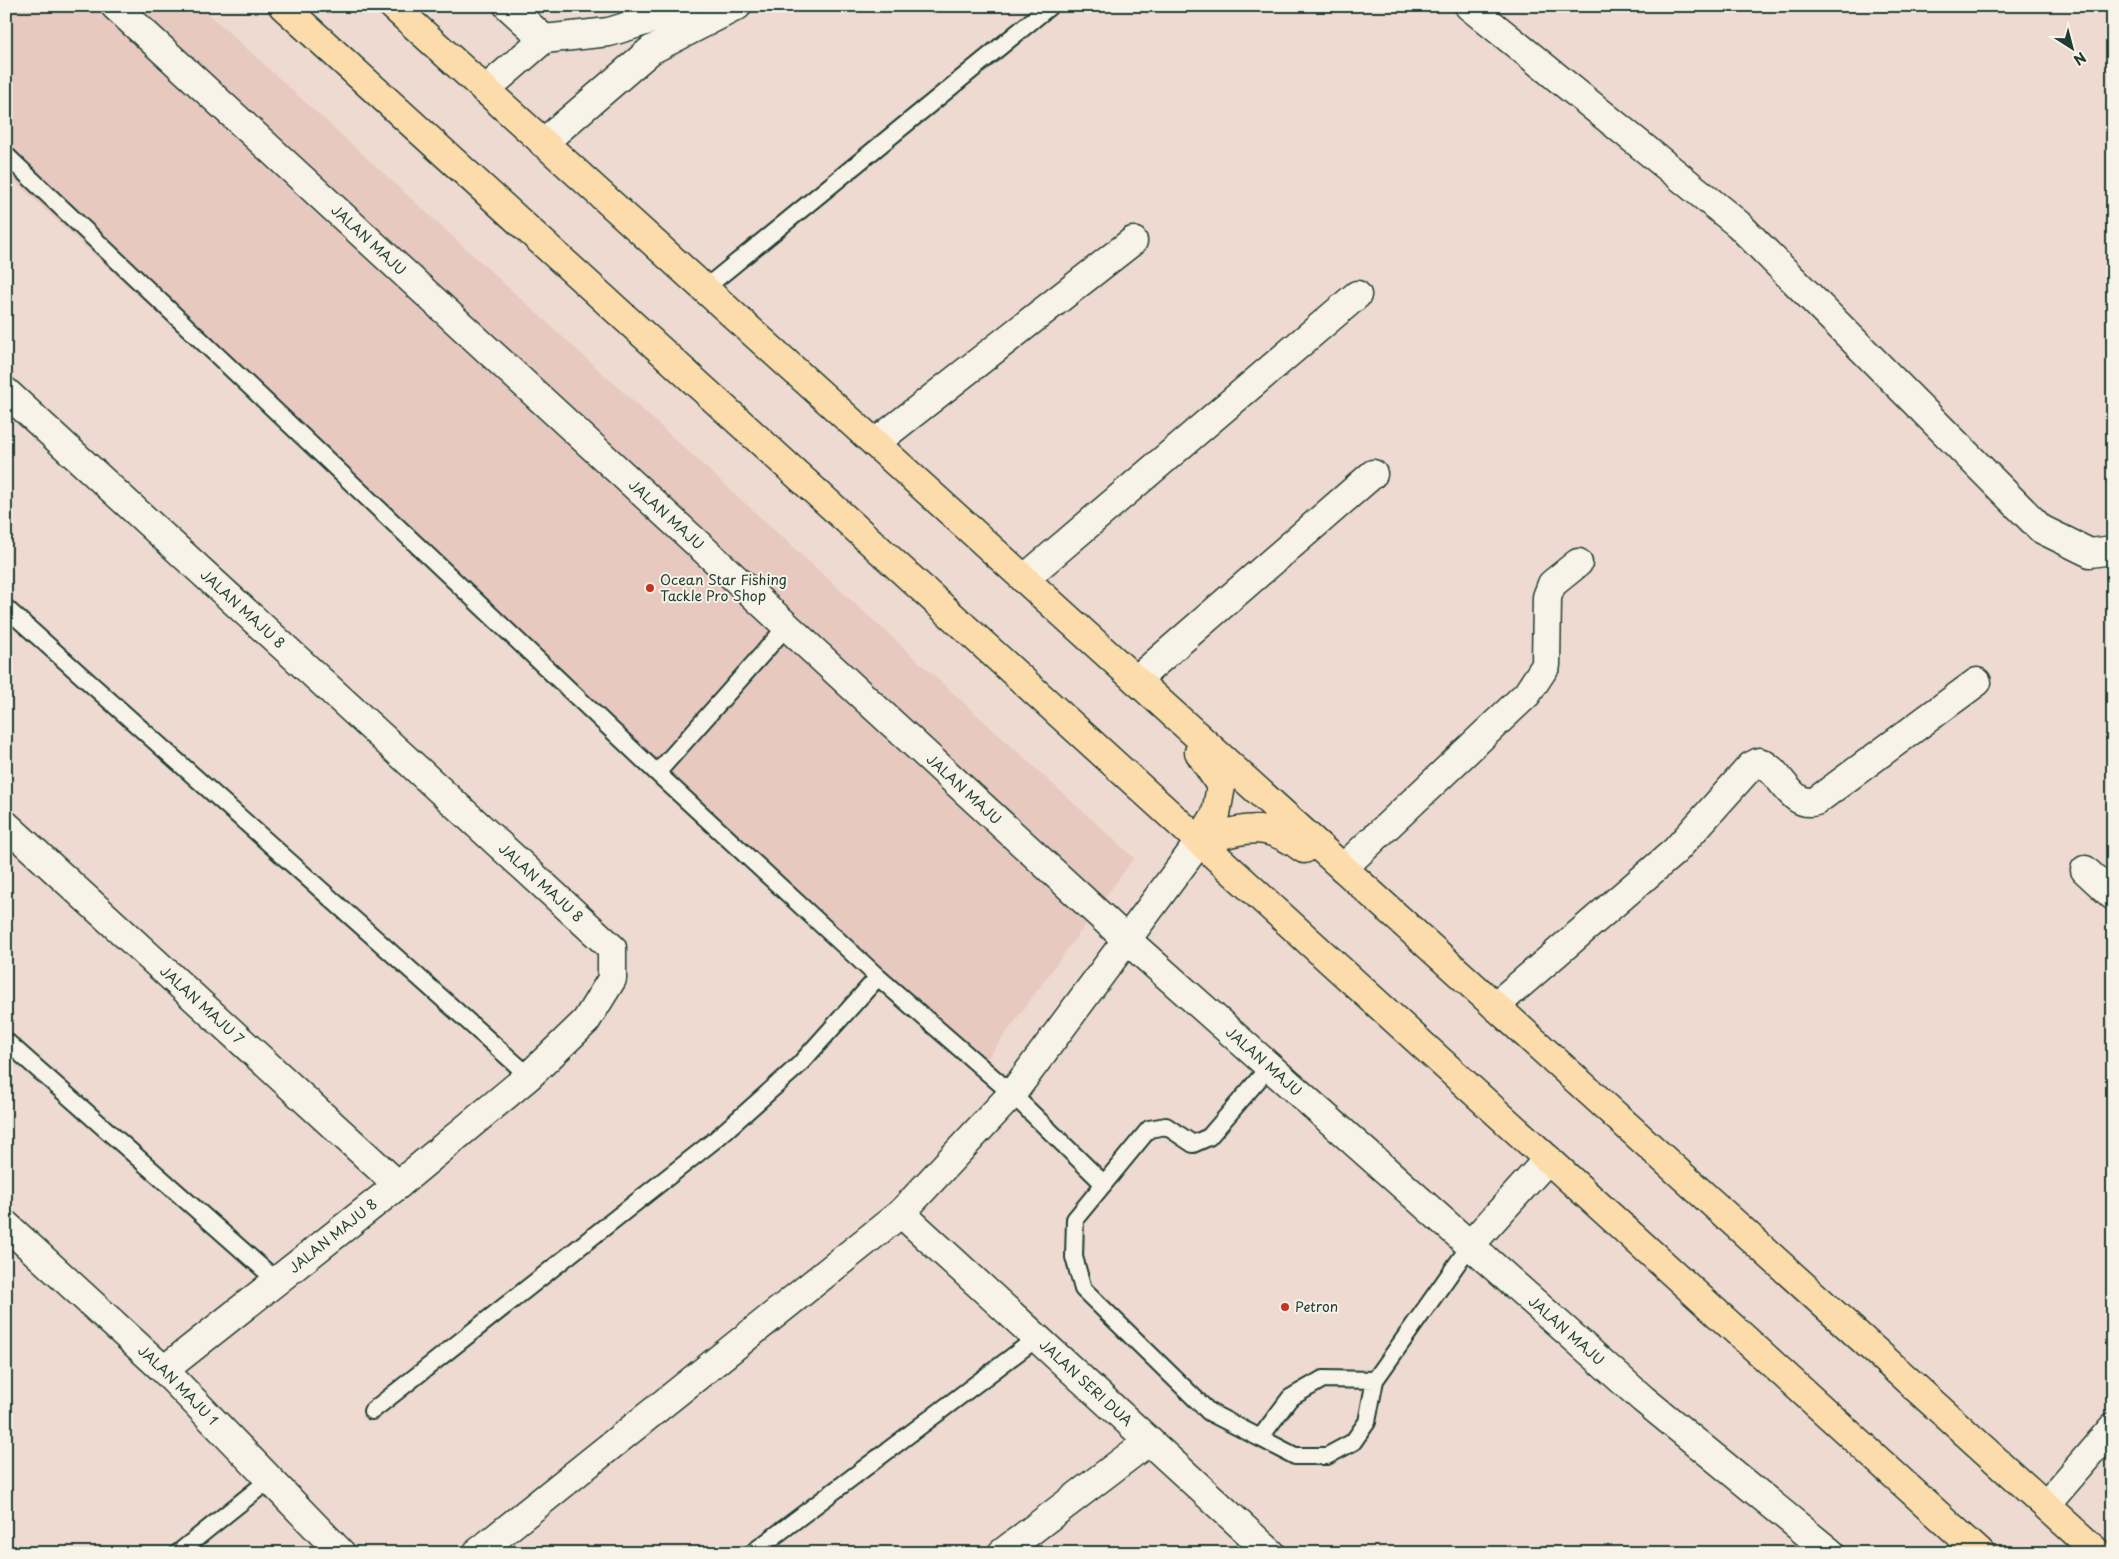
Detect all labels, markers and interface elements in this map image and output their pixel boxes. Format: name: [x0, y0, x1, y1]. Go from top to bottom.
north arrow: [2046, 22, 2096, 72]
text: N: [2069, 47, 2091, 71]
street label: JALAN MAJU: [327, 199, 411, 280]
street label: JALAN MAJU: [624, 474, 709, 554]
street label: JALAN MAJU 8: [196, 564, 290, 653]
place label: Ocean Star Fishing Tackle Pro Shop: [660, 569, 787, 606]
marker: Ocean Star Fishing Tackle Pro Shop: [644, 582, 656, 594]
street label: JALAN MAJU: [922, 749, 1006, 829]
street label: JALAN MAJU 8: [494, 838, 588, 927]
street label: JALAN MAJU 7: [155, 960, 249, 1049]
street label: JALAN MAJU: [1221, 1022, 1307, 1101]
street label: JALAN MAJU 8: [284, 1193, 381, 1278]
street label: JALAN MAJU: [1524, 1291, 1609, 1370]
place label: Petron: [1295, 1296, 1338, 1317]
marker: Petron: [1279, 1301, 1291, 1313]
street label: JALAN SERI DUA: [1035, 1334, 1138, 1431]
street label: JALAN MAJU 1: [133, 1340, 223, 1430]

